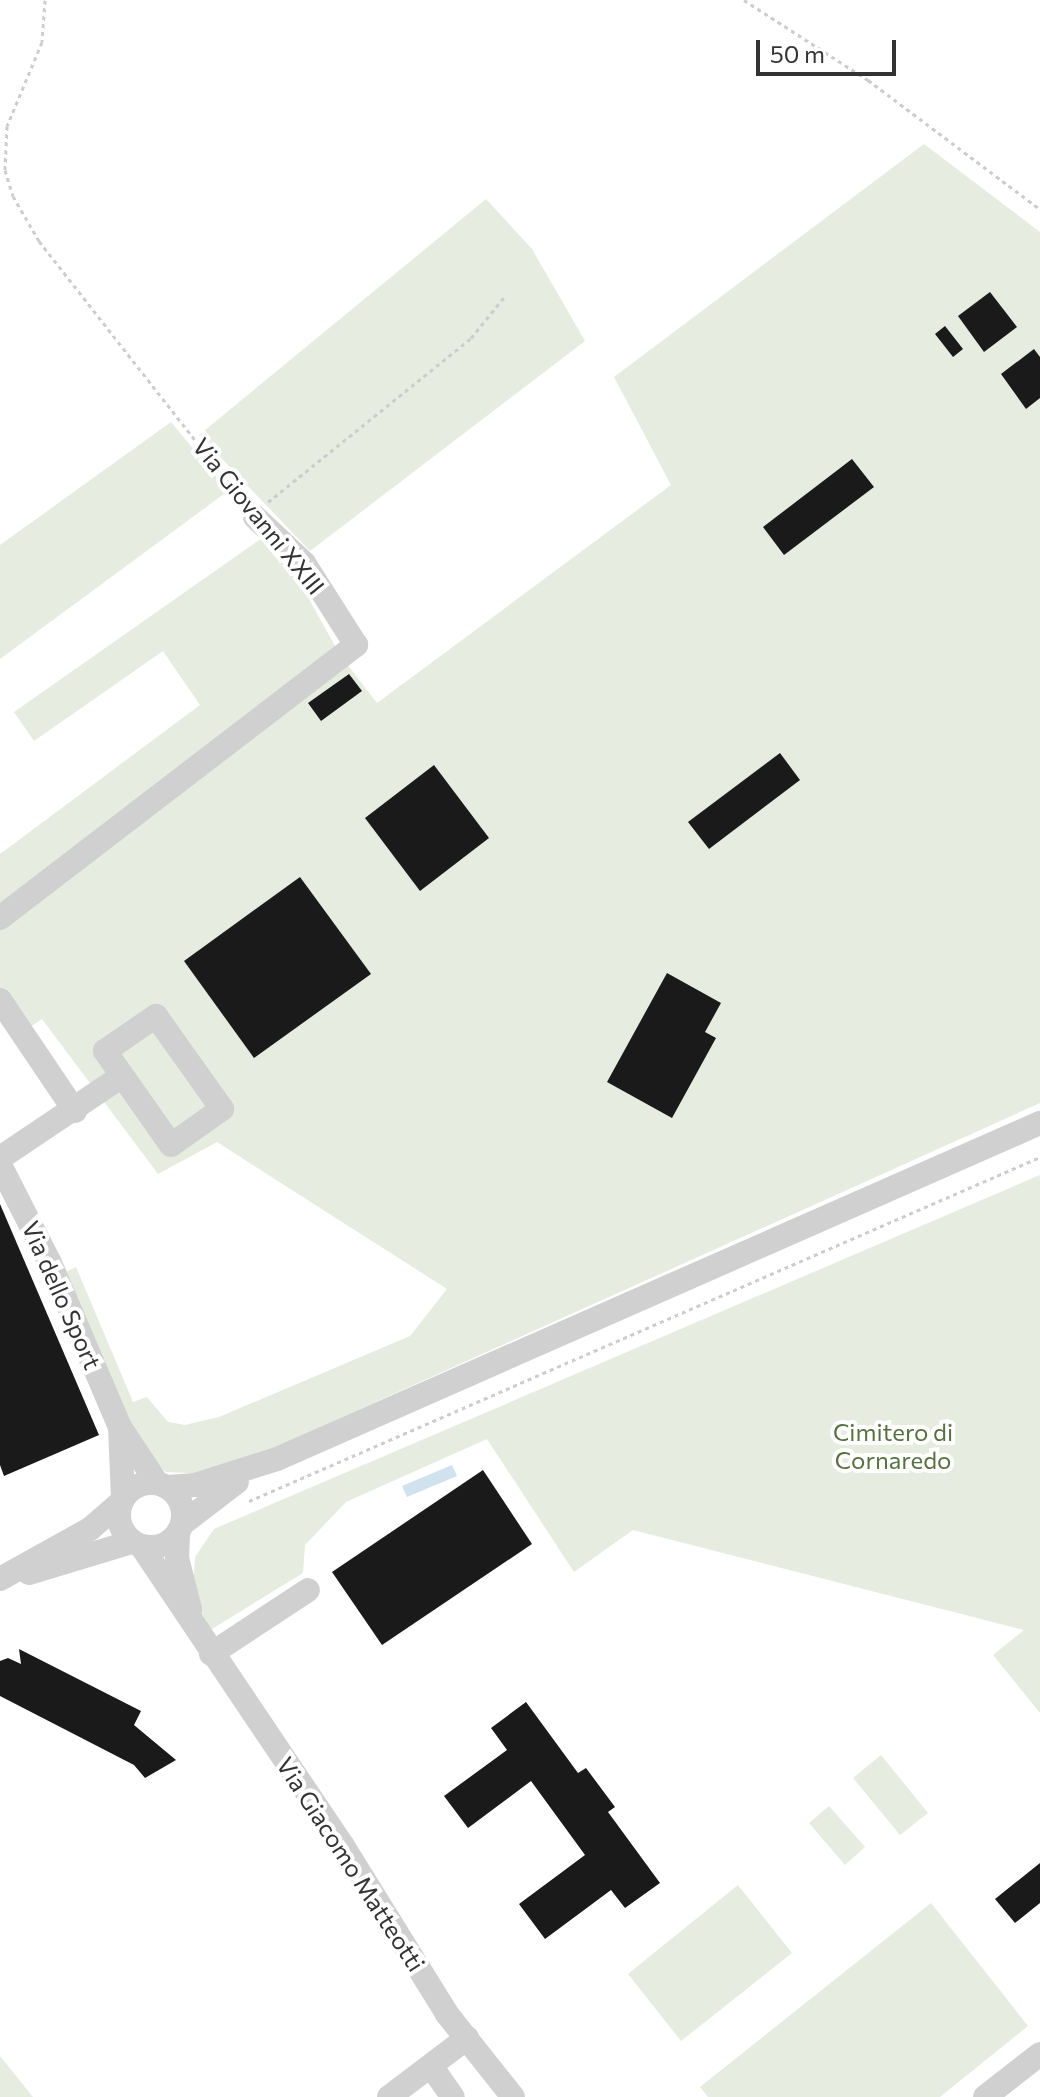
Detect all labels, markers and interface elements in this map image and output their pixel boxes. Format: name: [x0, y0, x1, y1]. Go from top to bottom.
scale bar: [760, 24, 900, 74]
text: 50 m: [770, 39, 825, 68]
street label: Via Giovanni XXIII: [187, 432, 331, 600]
street label: Via dello Sport: [16, 1216, 108, 1374]
park label: Cimitero di Cornaredo: [833, 1418, 953, 1474]
street label: Via Giacomo Matteotti: [271, 1751, 431, 1977]

